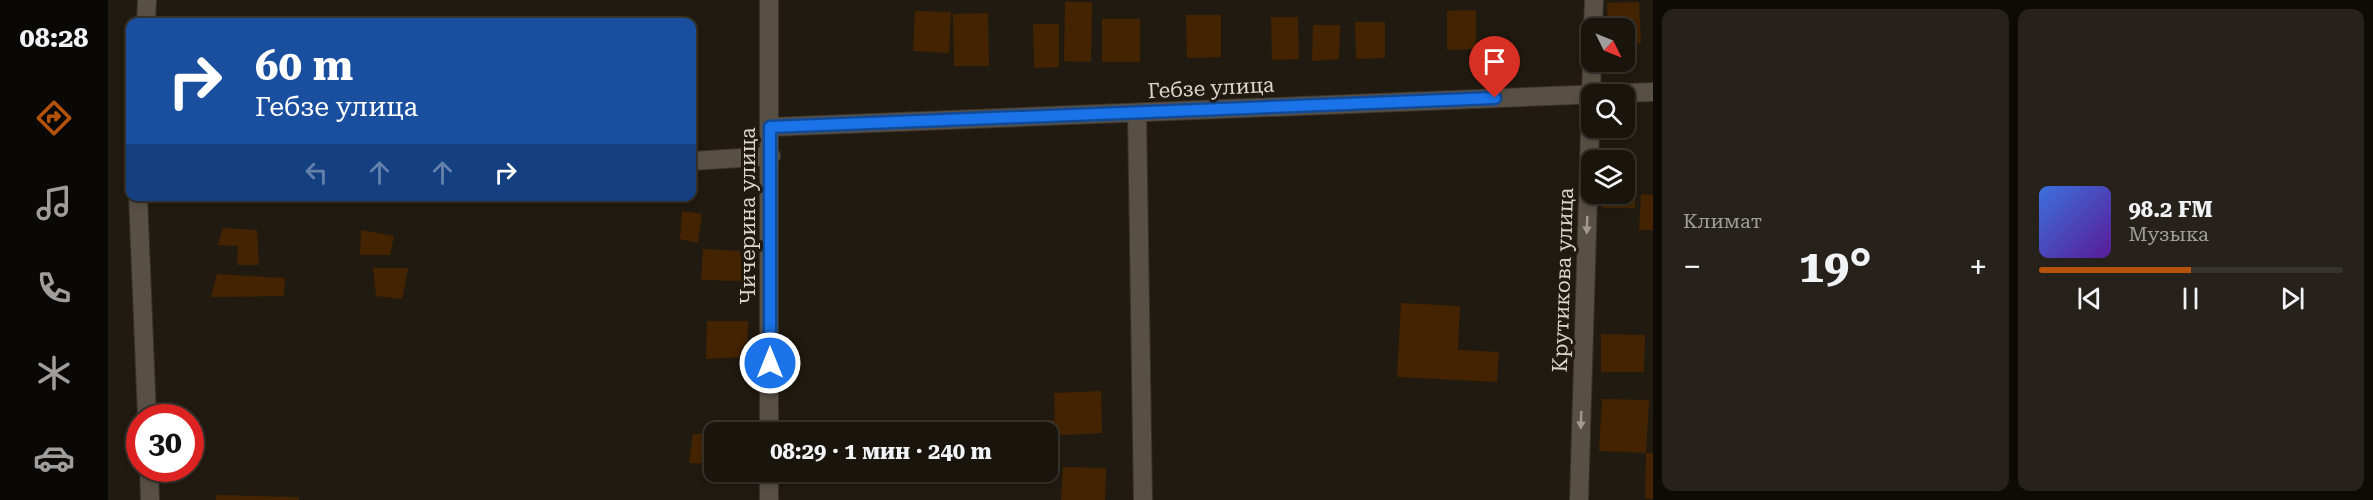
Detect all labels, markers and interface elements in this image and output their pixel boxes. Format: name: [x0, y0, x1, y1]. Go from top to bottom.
north arrow: [1581, 18, 1635, 72]
map controls: [1581, 18, 1635, 204]
text: 08:28: [20, 22, 88, 54]
pin: [1469, 36, 1520, 98]
text: 60 m: [255, 41, 353, 90]
icon: right: [156, 42, 234, 120]
icon: arrive: [1478, 45, 1511, 78]
street label: Гебзе улица: [1147, 73, 1276, 103]
button: search: [1581, 84, 1635, 138]
text: Гебзе улица: [255, 91, 418, 123]
icon: directions: [33, 97, 75, 139]
street label: Чичерина улица: [736, 127, 760, 305]
button: layers: [1581, 150, 1635, 204]
icon: left: [300, 156, 333, 189]
icon: ahead: [363, 156, 396, 189]
icon: ahead: [426, 156, 459, 189]
icon: right: [489, 156, 522, 189]
icon: music: [33, 182, 75, 224]
street label: Крутикова улица: [1548, 187, 1578, 373]
text: 98.2 FM: [2129, 197, 2213, 222]
text: Климат: [1683, 209, 1762, 233]
one-way arrow: [1582, 215, 1592, 234]
text: Музыка: [2129, 222, 2209, 246]
text: 19°: [1799, 240, 1872, 293]
text: −: [1683, 247, 1701, 286]
text: +: [1969, 247, 1988, 286]
icon: phone: [33, 267, 75, 309]
icon: previous: [2073, 282, 2106, 315]
icon: pause: [2174, 282, 2207, 315]
icon: next: [2276, 282, 2309, 315]
position arrow: [738, 331, 802, 395]
icon: climate: [33, 352, 75, 394]
speed limit sign: 30: [126, 404, 204, 482]
one-way arrow: [1577, 410, 1586, 429]
icon: car: [33, 437, 75, 479]
text: 08:29 · 1 мин · 240 m: [770, 439, 992, 464]

